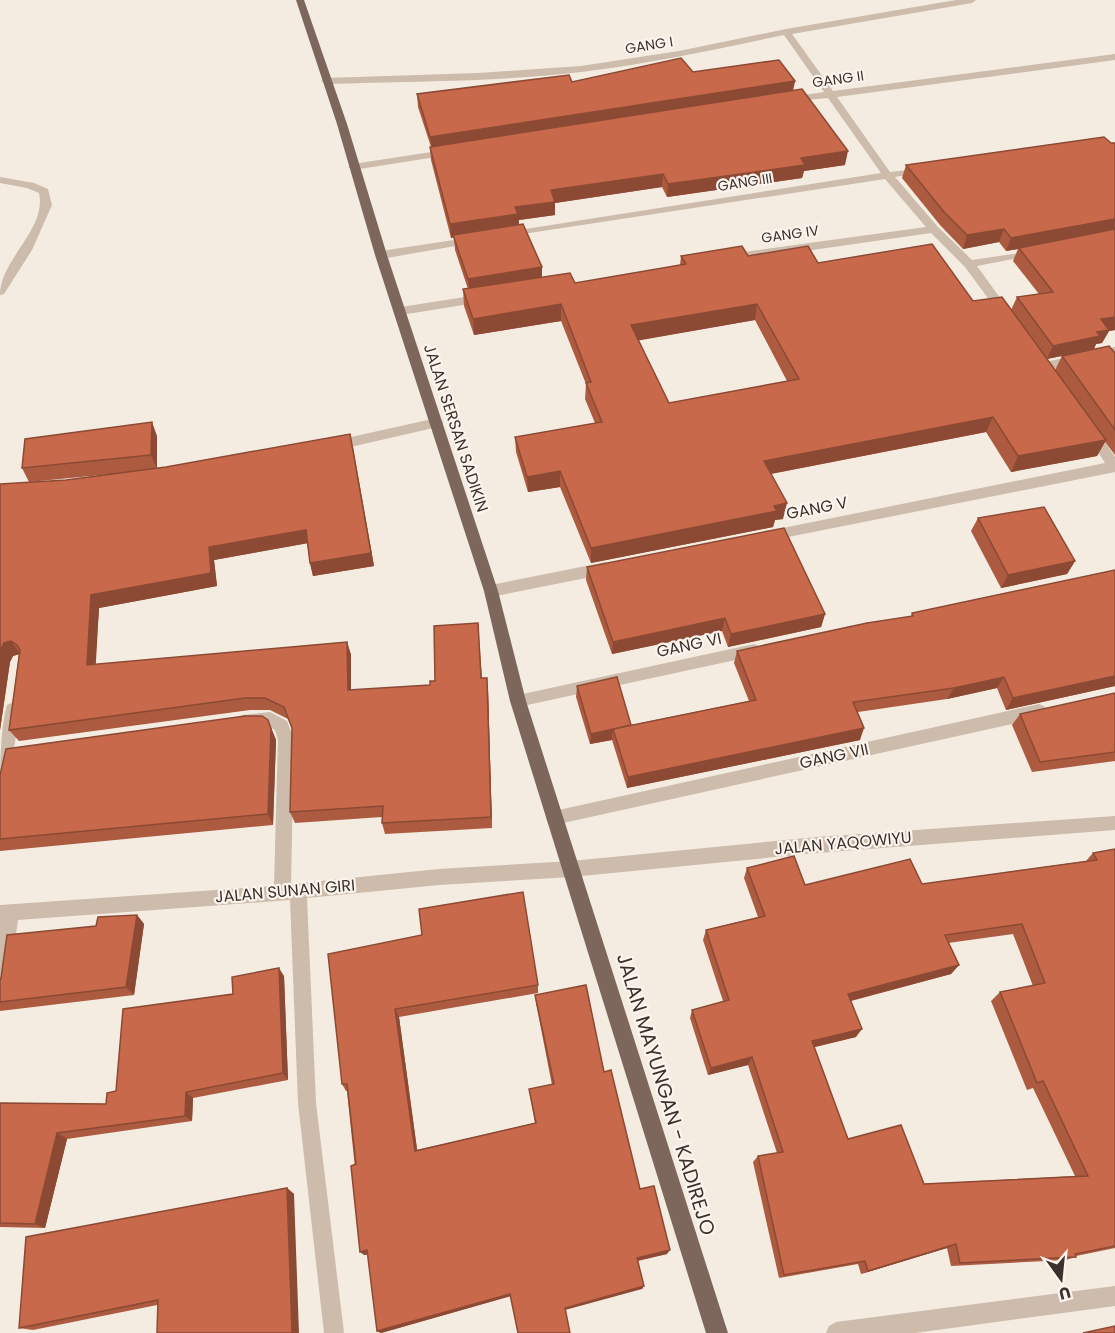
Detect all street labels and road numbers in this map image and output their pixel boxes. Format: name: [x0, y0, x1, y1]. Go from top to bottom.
street label: GANG I: [624, 31, 674, 59]
street label: GANG II: [811, 65, 865, 93]
street label: GANG III: [716, 168, 774, 196]
street label: GANG IV: [760, 220, 820, 248]
street label: JALAN SERSAN SADIKIN: [418, 341, 494, 515]
street label: GANG V: [784, 491, 850, 525]
street label: GANG VI: [654, 627, 724, 663]
street label: GANG VII: [797, 737, 871, 775]
street label: JALAN YAQOWIYU: [774, 826, 912, 860]
street label: JALAN SUNAN GIRI: [214, 873, 356, 909]
street label: JALAN MAYUNGAN - KADIREJO: [610, 950, 722, 1238]

